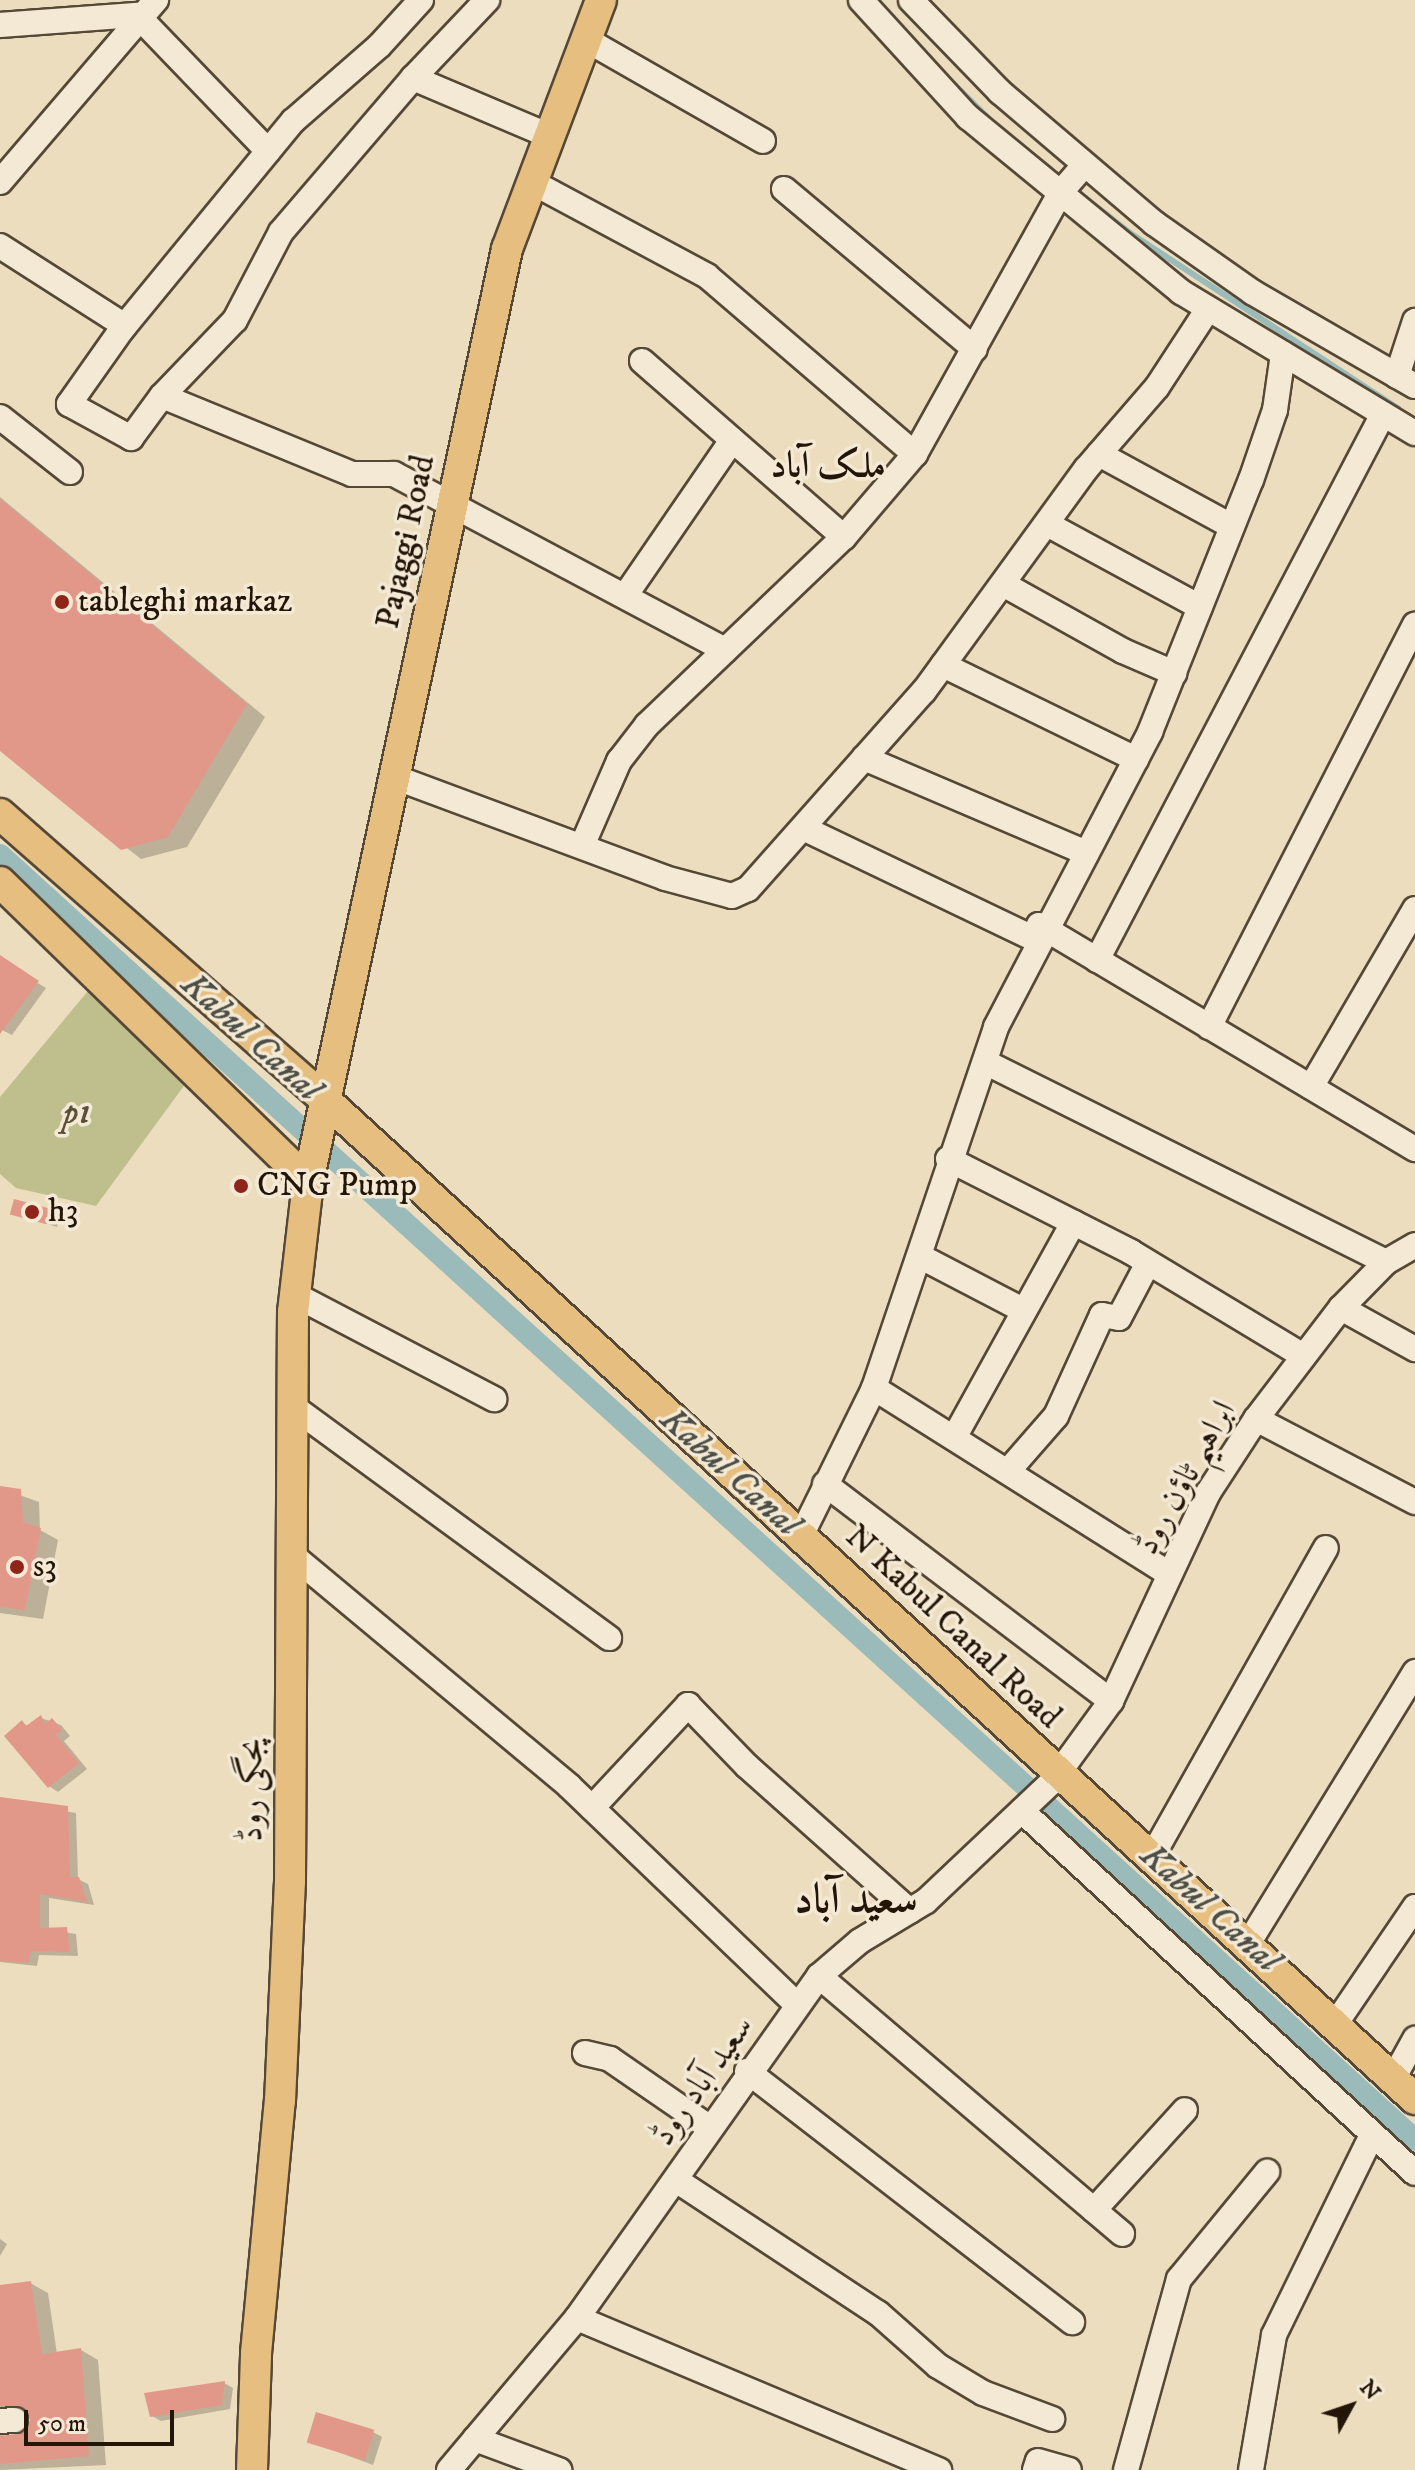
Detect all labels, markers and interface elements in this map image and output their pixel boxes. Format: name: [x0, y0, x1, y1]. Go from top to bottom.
district label: ملک آباد: [770, 444, 886, 488]
street label: Pajaggi Road: [368, 451, 444, 633]
place label: tableghi markaz: [78, 582, 292, 622]
marker: tableghi markaz: [53, 593, 71, 611]
water label: Kabul Canal: [172, 963, 330, 1111]
park label: p1: [63, 1094, 91, 1134]
place label: CNG Pump: [257, 1166, 417, 1206]
marker: CNG Pump: [232, 1177, 250, 1195]
place label: h3: [48, 1192, 79, 1232]
marker: h3: [23, 1203, 41, 1221]
street label: ابراہیم ٹاؤن روڈ: [1127, 1394, 1245, 1562]
water label: Kabul Canal: [651, 1398, 809, 1546]
street label: N Kabul Canal Road: [837, 1516, 1069, 1738]
place label: s3: [33, 1547, 57, 1587]
marker: s3: [8, 1558, 26, 1576]
street label: پجگی روڈ: [232, 1738, 272, 1842]
water label: Kabul Canal: [1131, 1834, 1289, 1982]
district label: سعید آباد: [794, 1875, 918, 1925]
street label: سعید آباد روڈ: [643, 2008, 763, 2154]
north arrow: [1311, 2366, 1391, 2446]
text: N: [1354, 2375, 1386, 2406]
scale bar: [28, 2394, 178, 2444]
text: 50 m: [38, 2409, 86, 2439]

